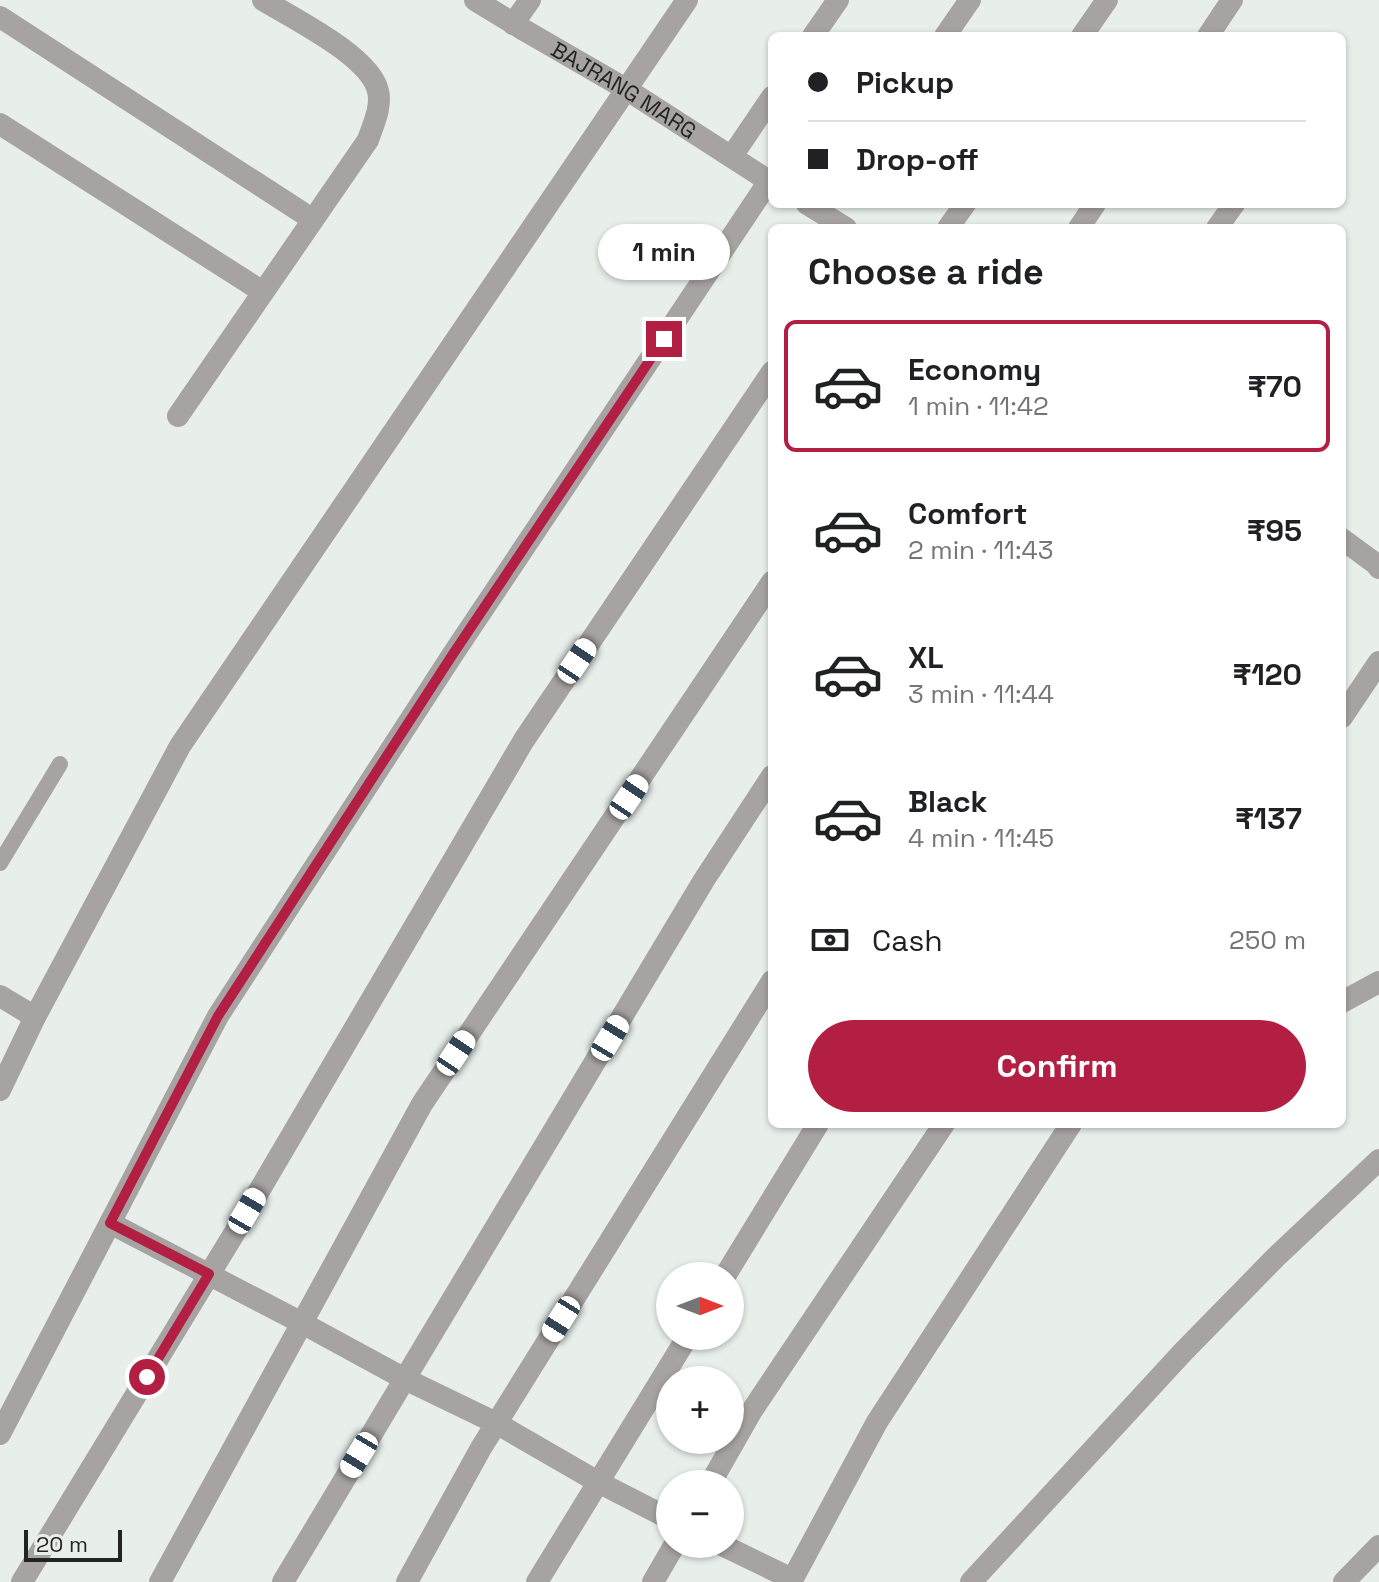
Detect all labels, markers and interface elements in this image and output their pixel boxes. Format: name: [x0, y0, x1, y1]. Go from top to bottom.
street label: BAJRANG MARG: [546, 35, 702, 145]
text: Pickup: [856, 63, 954, 102]
text: Drop-off: [856, 140, 979, 179]
callout: 1 min: [598, 223, 730, 279]
text: 1 min: [632, 235, 696, 269]
text: Choose a ride: [808, 249, 1044, 295]
route end: [646, 321, 682, 357]
icon: car: [812, 350, 884, 422]
text: Economy: [908, 350, 1041, 389]
text: ₹70: [1247, 367, 1302, 406]
text: 1 min · 11:42: [908, 389, 1049, 423]
icon: car: [812, 494, 884, 566]
text: Comfort: [908, 494, 1027, 533]
text: ₹95: [1247, 511, 1302, 550]
text: 2 min · 11:43: [908, 533, 1054, 567]
car: [554, 634, 600, 688]
icon: car: [812, 638, 884, 710]
text: XL: [908, 638, 944, 677]
text: ₹120: [1233, 655, 1302, 694]
text: 3 min · 11:44: [908, 677, 1054, 711]
car: [606, 770, 652, 824]
icon: car: [812, 782, 884, 854]
text: Black: [908, 782, 987, 821]
text: ₹137: [1235, 799, 1302, 838]
text: 4 min · 11:45: [908, 821, 1054, 855]
icon: cash: [808, 918, 852, 962]
text: Cash: [872, 921, 943, 960]
text: 250 m: [1229, 923, 1306, 957]
car: [587, 1011, 633, 1065]
button: Confirm: [808, 1020, 1306, 1112]
car: [433, 1026, 479, 1080]
car: [225, 1184, 269, 1238]
north arrow: [656, 1262, 744, 1350]
map controls: [656, 1262, 744, 1558]
car: [538, 1292, 584, 1346]
route start: [129, 1359, 165, 1395]
button: +: [656, 1366, 744, 1454]
car: [336, 1428, 382, 1482]
button: −: [656, 1470, 744, 1558]
scale bar: [24, 1526, 122, 1562]
text: 20 m: [36, 1530, 88, 1558]

